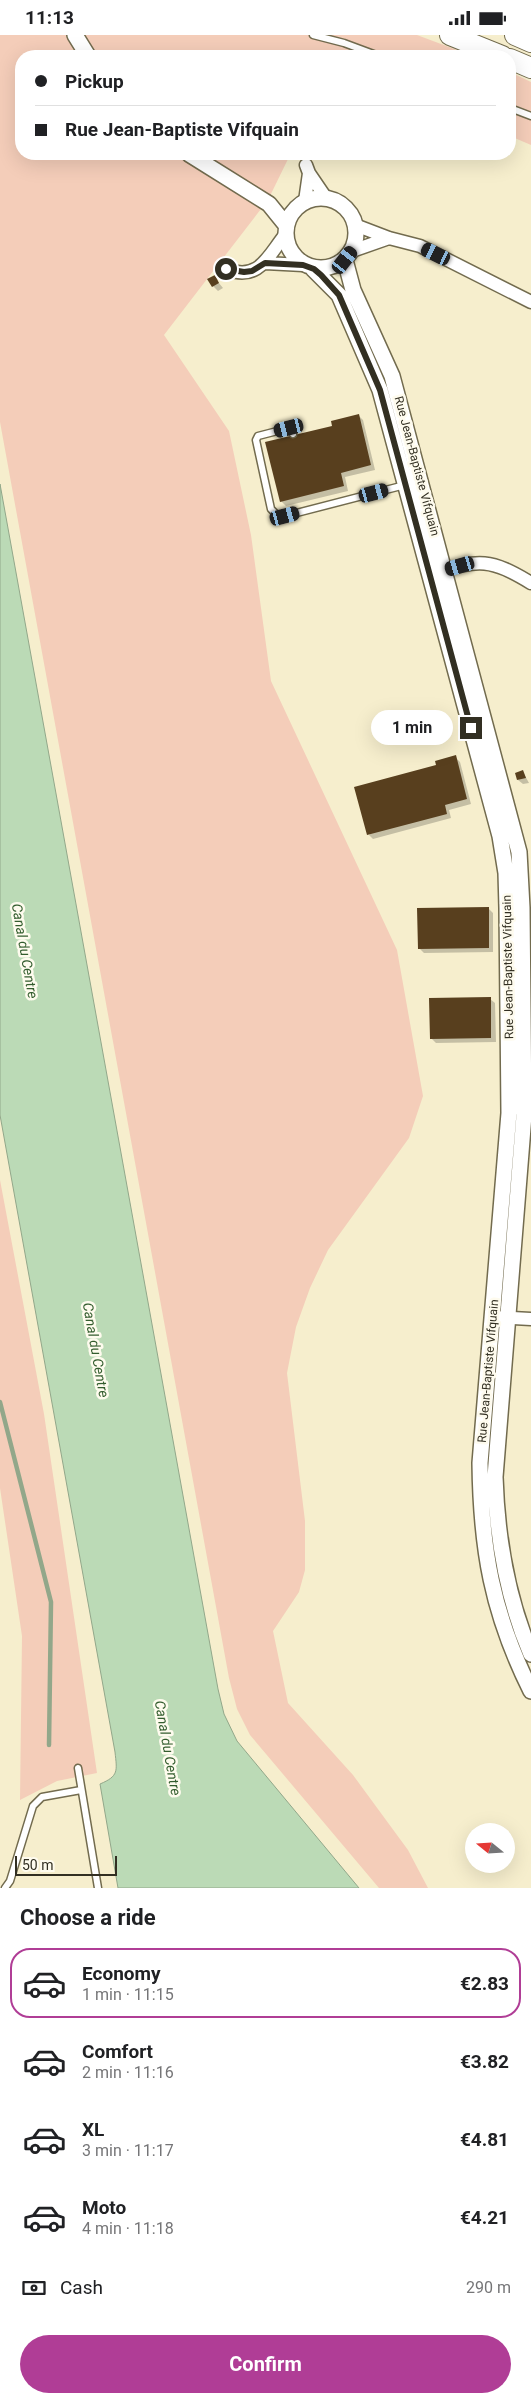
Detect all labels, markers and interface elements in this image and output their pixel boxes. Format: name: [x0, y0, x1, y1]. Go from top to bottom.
text: 11:13: [25, 6, 74, 29]
text: Pickup: [65, 70, 124, 93]
text: Rue Jean-Baptiste Vifquain: [65, 118, 299, 141]
car: [419, 241, 452, 267]
car: [329, 244, 360, 276]
route start: [215, 258, 237, 280]
street label: Rue Jean-Baptiste Vifquain: [392, 395, 442, 537]
car: [272, 417, 305, 439]
car: [357, 482, 390, 504]
car: [268, 505, 301, 527]
car: [443, 555, 476, 577]
callout: 1 min: [371, 711, 454, 745]
route end: [460, 717, 482, 739]
text: 1 min: [392, 718, 432, 737]
street label: Rue Jean-Baptiste Vifquain: [500, 895, 516, 1039]
water label: Canal du Centre: [9, 902, 41, 1000]
street label: Rue Jean-Baptiste Vifquain: [475, 1299, 501, 1443]
water label: Canal du Centre: [80, 1301, 112, 1399]
water label: Canal du Centre: [152, 1699, 184, 1797]
north arrow: [465, 1823, 515, 1873]
map controls: [465, 1823, 515, 1873]
scale bar: [15, 1853, 118, 1876]
text: 50 m: [22, 1857, 54, 1873]
text: Choose a ride: [20, 1905, 156, 1930]
icon: car: [22, 1961, 67, 2006]
text: Economy: [82, 1962, 161, 1985]
text: €2.83: [460, 1972, 509, 1995]
text: 1 min · 11:15: [82, 1985, 174, 2004]
icon: car: [22, 2039, 67, 2084]
text: Comfort: [82, 2040, 153, 2063]
text: €3.82: [460, 2050, 509, 2073]
text: 2 min · 11:16: [82, 2063, 174, 2082]
icon: car: [22, 2117, 67, 2162]
text: XL: [82, 2118, 104, 2141]
text: €4.81: [460, 2128, 509, 2151]
text: 3 min · 11:17: [82, 2141, 174, 2160]
icon: car: [22, 2195, 67, 2240]
text: Moto: [82, 2196, 126, 2219]
text: €4.21: [460, 2206, 509, 2229]
text: 4 min · 11:18: [82, 2219, 174, 2238]
icon: cash: [20, 2274, 48, 2302]
text: Cash: [60, 2276, 103, 2299]
text: 290 m: [466, 2278, 511, 2297]
button: Confirm: [20, 2335, 511, 2393]

